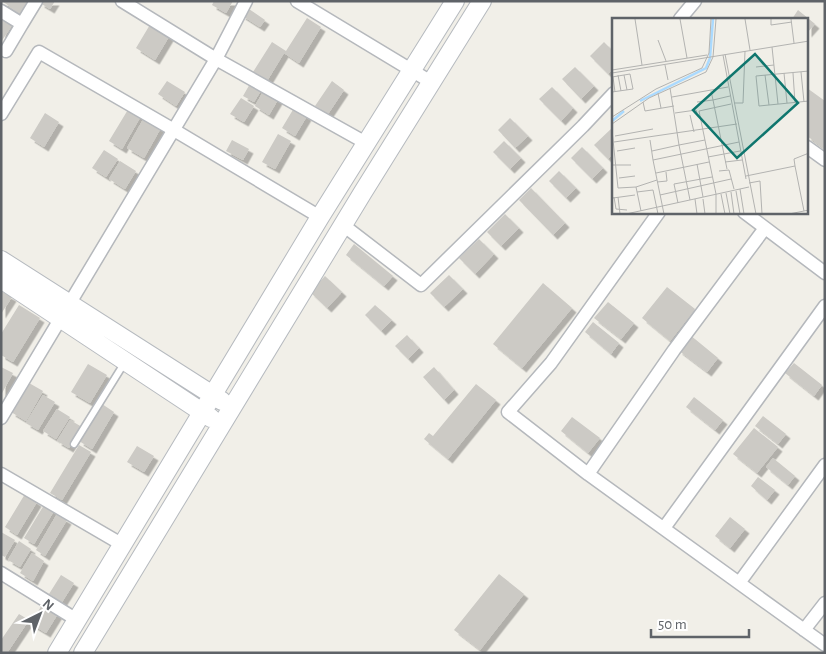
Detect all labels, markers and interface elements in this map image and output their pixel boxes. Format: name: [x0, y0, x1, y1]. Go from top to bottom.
inset map: [612, 18, 808, 214]
north arrow: [15, 589, 65, 639]
text: N: [40, 597, 56, 614]
scale bar: [651, 606, 748, 638]
text: 50 m: [658, 617, 687, 632]

